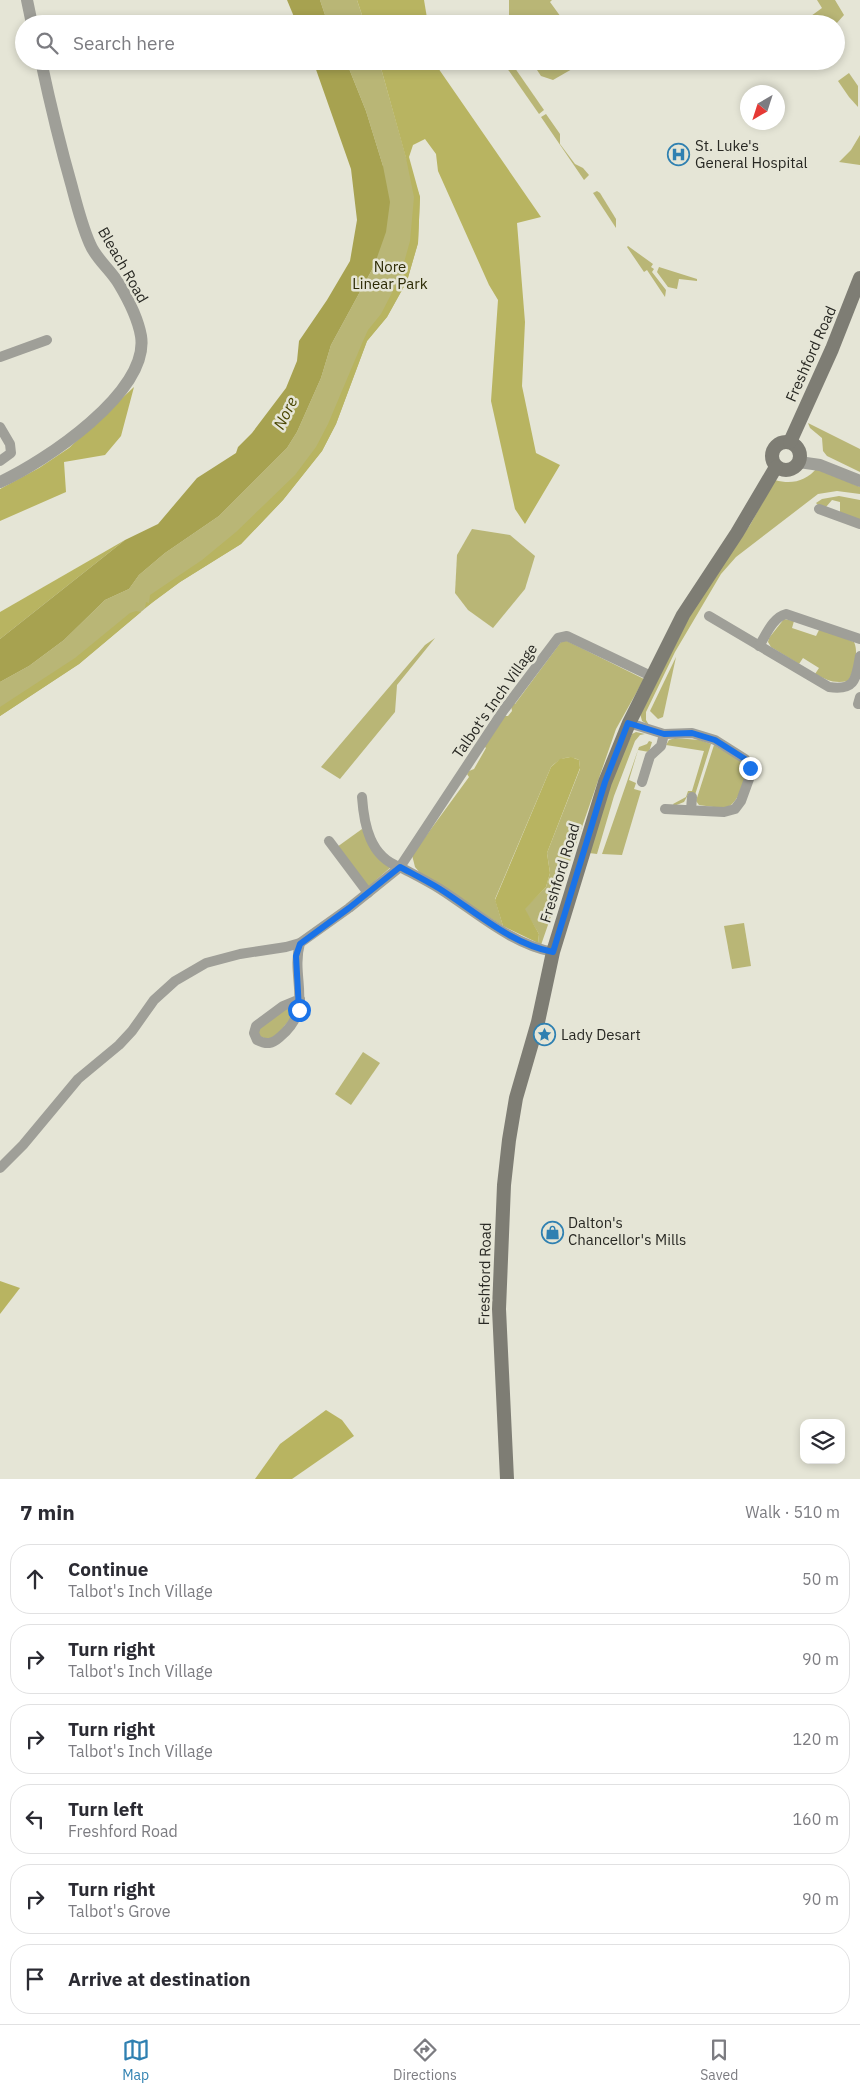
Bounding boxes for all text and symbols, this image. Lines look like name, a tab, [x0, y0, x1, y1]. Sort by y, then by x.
search box	[15, 15, 845, 70]
icon: search	[33, 29, 61, 57]
text: Search here	[73, 31, 175, 55]
north arrow	[740, 85, 785, 130]
place label: St. Luke's General Hospital	[695, 136, 808, 172]
hospital icon: St. Luke's General Hospital	[667, 143, 691, 167]
street label: Bleach Road	[94, 224, 153, 306]
park label: Nore Linear Park	[352, 257, 428, 293]
street label: Freshford Road	[781, 303, 840, 405]
water label: Nore	[269, 393, 301, 433]
street label: Talbot's Inch Village	[448, 640, 541, 762]
route end	[739, 757, 762, 780]
street label: Freshford Road	[535, 821, 584, 925]
route start	[288, 999, 311, 1022]
place icon: Lady Desart	[533, 1023, 557, 1047]
place label: Lady Desart	[561, 1025, 641, 1044]
place label: Dalton's Chancellor's Mills	[568, 1213, 686, 1249]
shop icon: Dalton's Chancellor's Mills	[540, 1220, 564, 1244]
street label: Freshford Road	[474, 1222, 495, 1326]
map controls	[800, 1419, 845, 1464]
button: layers	[800, 1419, 845, 1464]
text: 7 min	[20, 1498, 75, 1526]
text: Walk · 510 m	[745, 1502, 840, 1522]
text: Continue	[68, 1557, 148, 1581]
icon: ahead	[21, 1565, 49, 1593]
text: 50 m	[802, 1569, 839, 1589]
text: Talbot's Inch Village	[68, 1581, 213, 1601]
text: Turn right	[68, 1637, 155, 1661]
icon: right	[21, 1645, 49, 1673]
text: 90 m	[802, 1649, 839, 1669]
text: Talbot's Inch Village	[68, 1661, 213, 1681]
text: Turn right	[68, 1717, 155, 1741]
icon: right	[21, 1725, 49, 1753]
text: 120 m	[792, 1729, 839, 1749]
text: Talbot's Inch Village	[68, 1741, 213, 1761]
text: Turn left	[68, 1797, 144, 1821]
icon: left	[21, 1805, 49, 1833]
text: 160 m	[792, 1809, 839, 1829]
text: Freshford Road	[68, 1821, 178, 1841]
text: Turn right	[68, 1877, 155, 1901]
icon: right	[21, 1885, 49, 1913]
text: 90 m	[802, 1889, 839, 1909]
text: Talbot's Grove	[68, 1901, 171, 1921]
icon: arrive	[21, 1965, 49, 1993]
text: Arrive at destination	[68, 1967, 251, 1991]
tab: Map	[122, 2036, 150, 2084]
tab: Directions	[393, 2036, 457, 2084]
tab: Saved	[700, 2036, 738, 2084]

